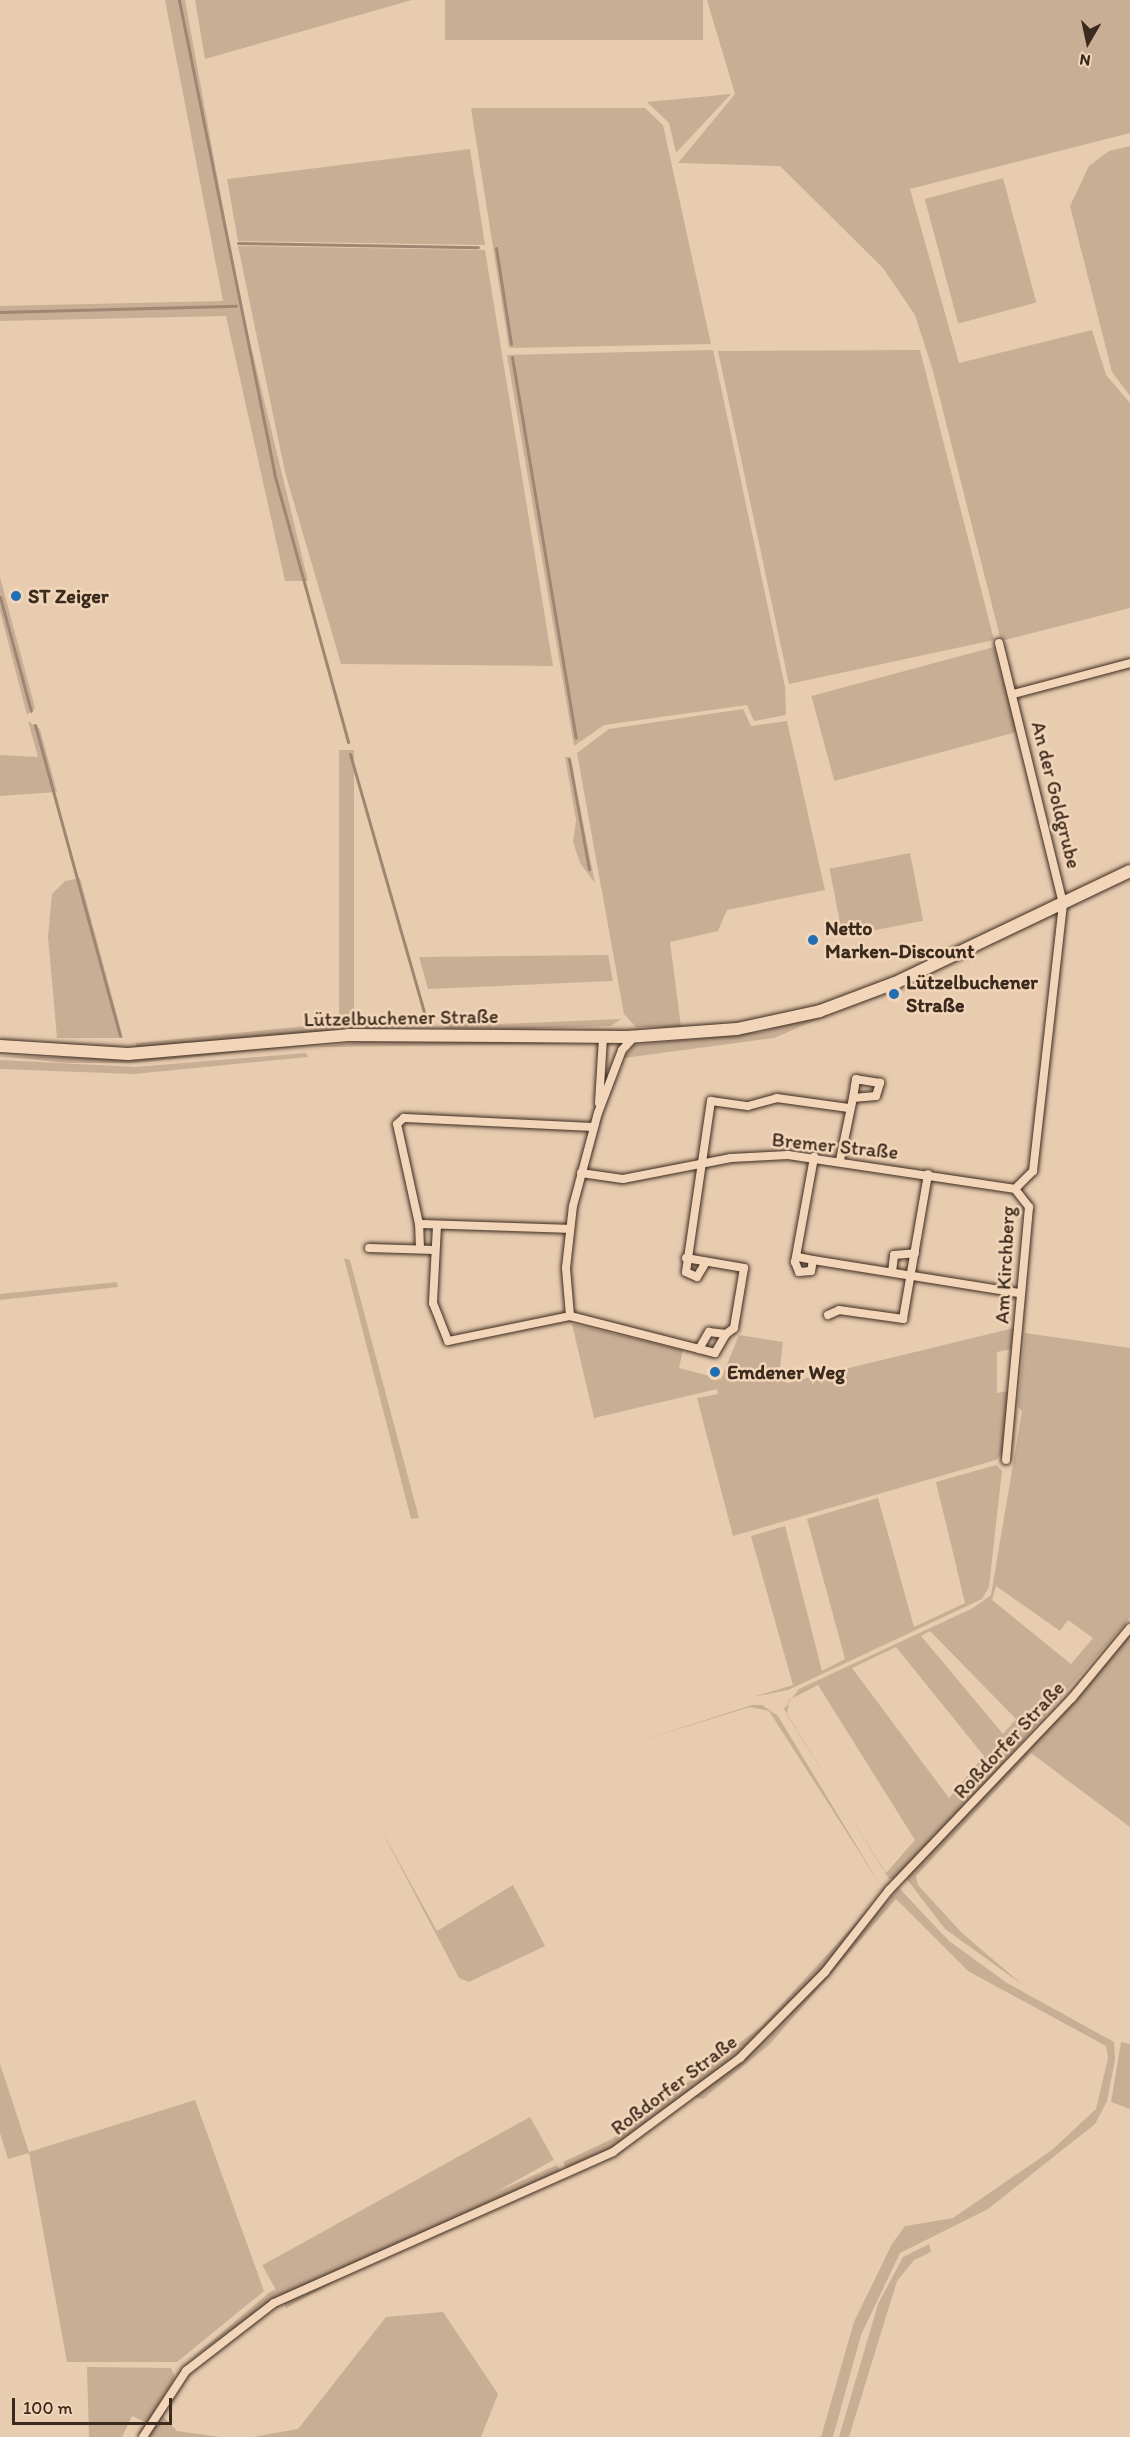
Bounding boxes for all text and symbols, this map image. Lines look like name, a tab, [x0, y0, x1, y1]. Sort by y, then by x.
north arrow	[1058, 12, 1118, 72]
text: N	[1078, 50, 1092, 71]
place label: ST Zeiger	[28, 584, 108, 608]
marker: ST Zeiger	[9, 589, 23, 603]
street label: An der Goldgrube	[1026, 719, 1086, 871]
place label: Netto Marken-Discount	[825, 916, 974, 963]
marker: Netto Marken-Discount	[806, 933, 820, 947]
place label: Lützelbuchener Straße	[906, 970, 1038, 1017]
marker: Lützelbuchener Straße	[887, 987, 901, 1001]
street label: Lützelbuchener Straße	[303, 1004, 499, 1032]
street label: Bremer Straße	[771, 1127, 899, 1165]
street label: Am Kirchberg	[990, 1206, 1020, 1324]
place label: Emdener Weg	[727, 1360, 845, 1384]
marker: Emdener Weg	[708, 1365, 722, 1379]
street label: Roßdorfer Straße	[949, 1676, 1069, 1804]
street label: Roßdorfer Straße	[606, 2030, 742, 2140]
scale bar	[15, 2386, 176, 2424]
text: 100 m	[23, 2397, 73, 2419]

